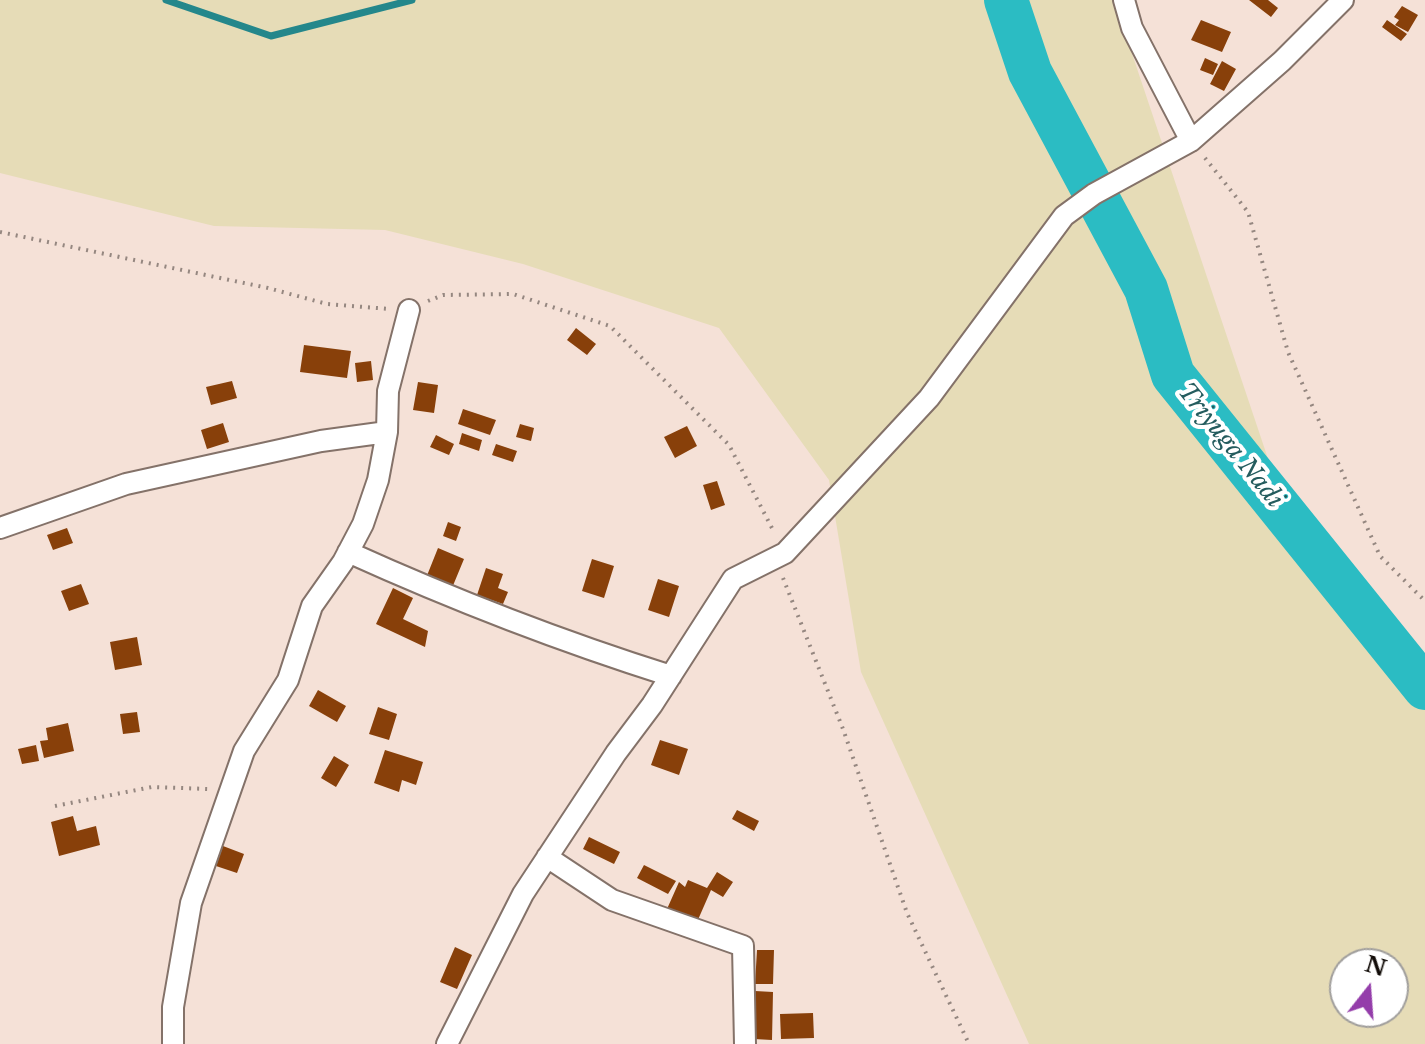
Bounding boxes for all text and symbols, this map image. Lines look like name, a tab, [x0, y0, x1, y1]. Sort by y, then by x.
water label: Triyuga Nadi	[1171, 378, 1289, 514]
north arrow	[1329, 948, 1409, 1028]
text: N	[1362, 951, 1389, 982]

